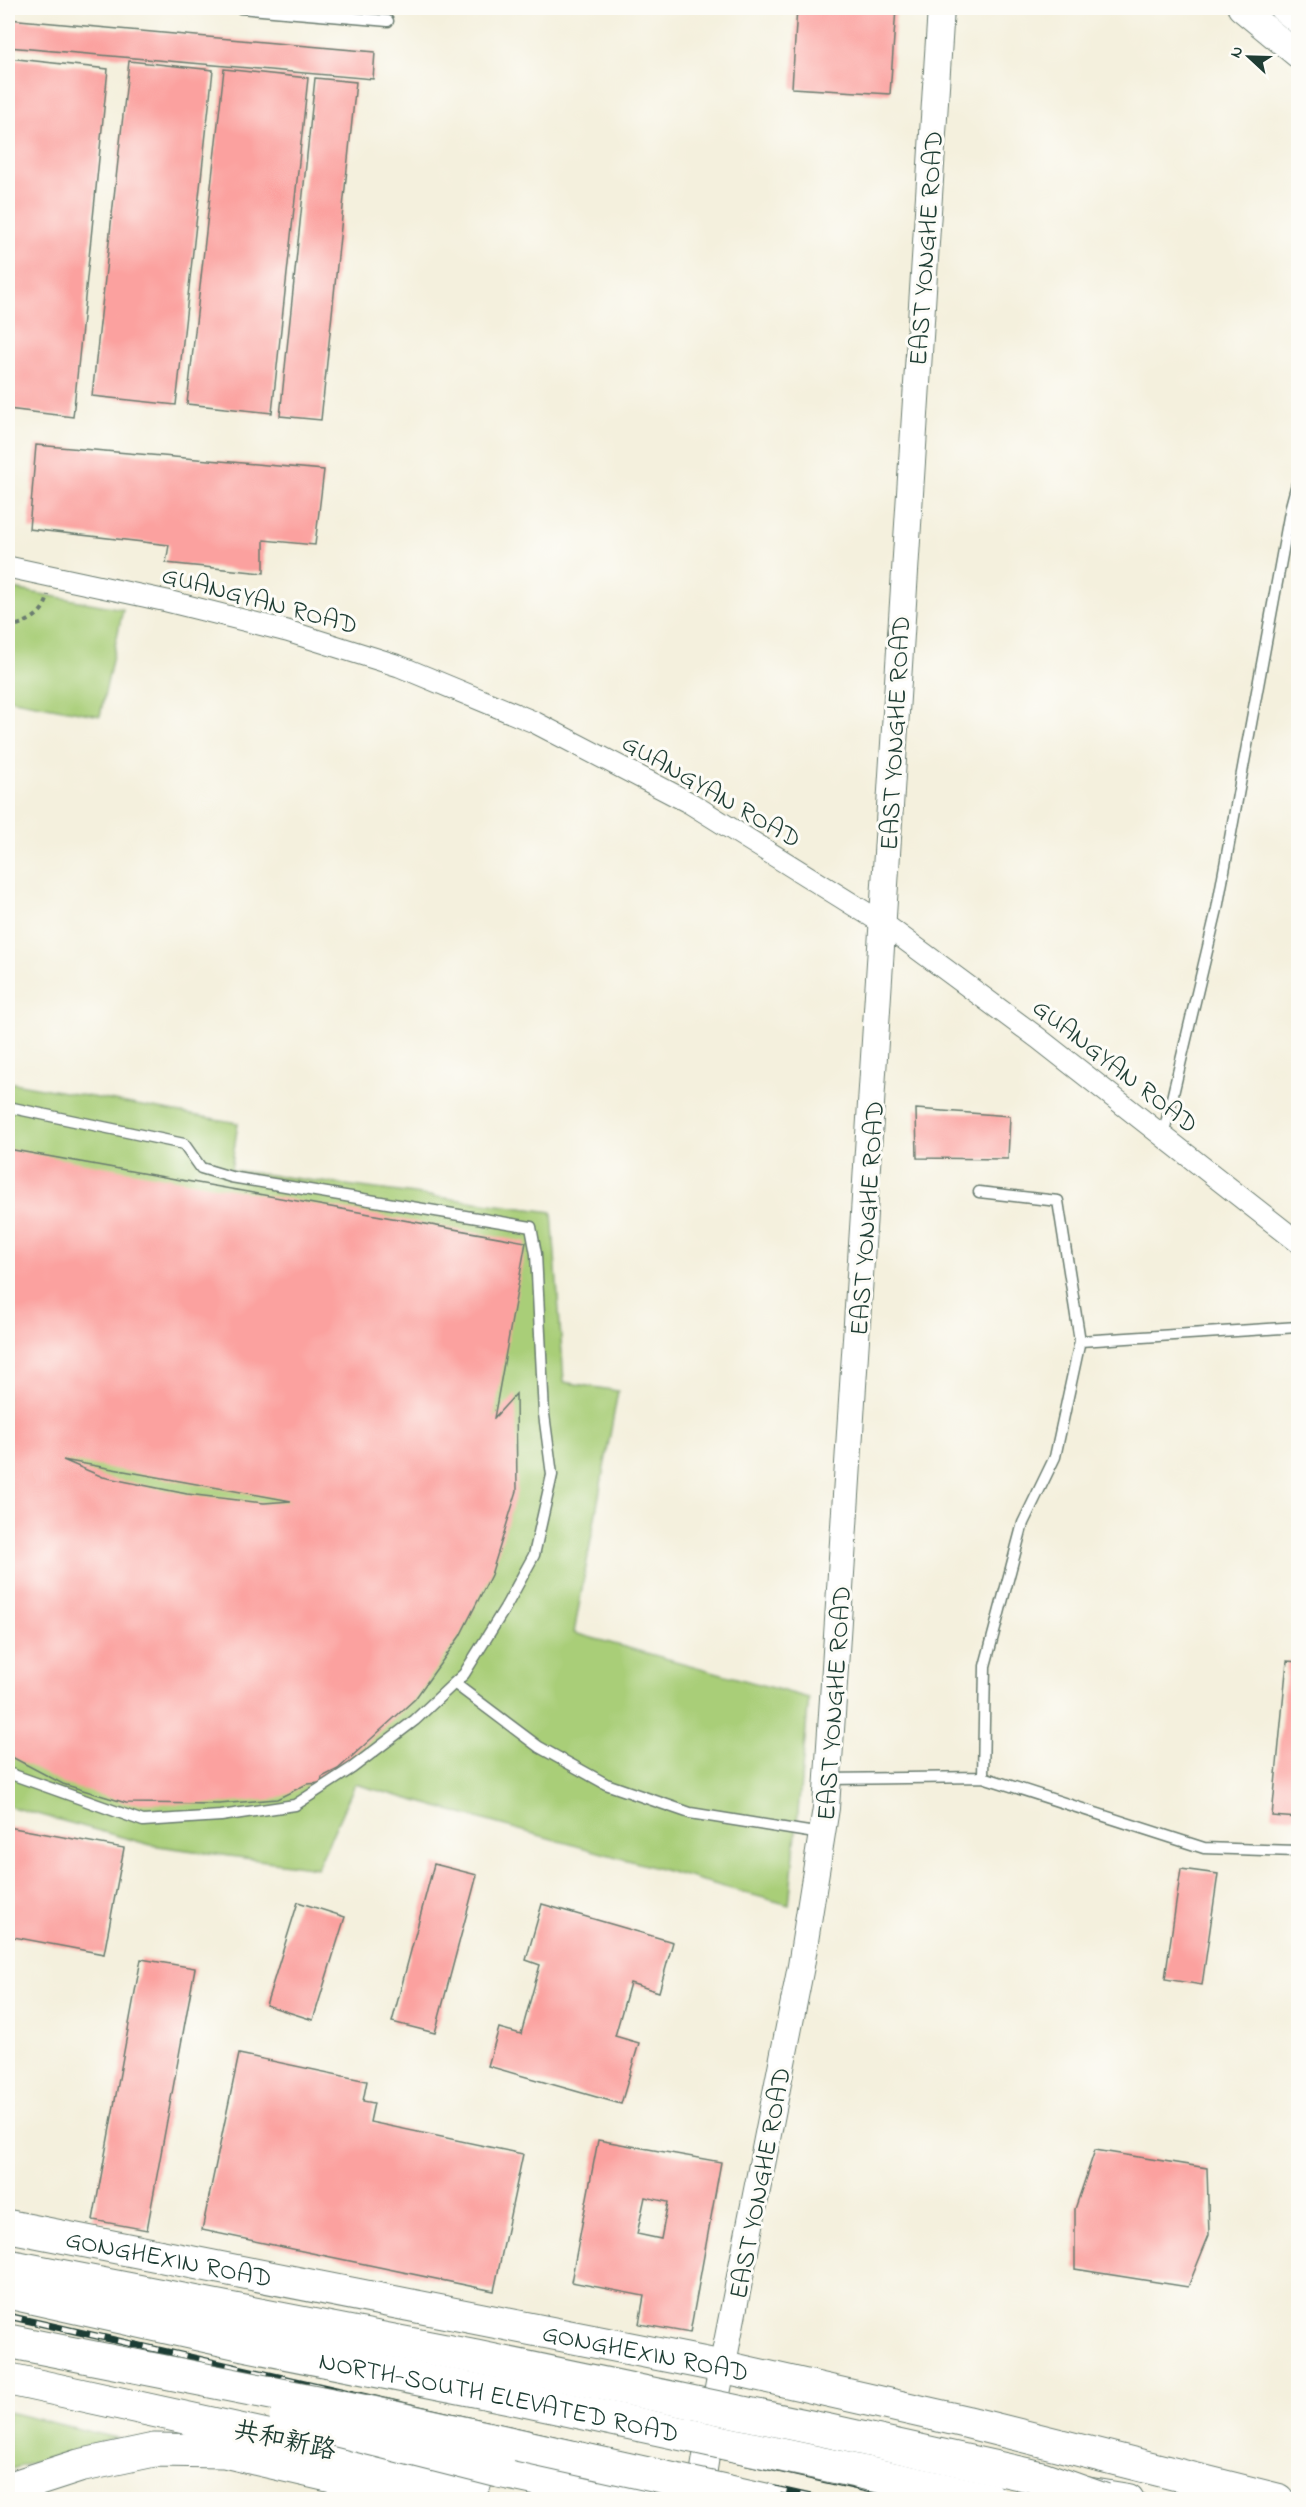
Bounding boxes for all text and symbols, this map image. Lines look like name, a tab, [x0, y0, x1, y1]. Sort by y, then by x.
north arrow	[1219, 27, 1279, 87]
text: N	[1224, 42, 1250, 62]
street label: EAST YONGHE ROAD	[901, 130, 955, 367]
street label: GUANGYAN ROAD	[157, 557, 361, 646]
street label: EAST YONGHE ROAD	[872, 615, 922, 852]
street label: GUANGYAN ROAD	[614, 726, 807, 859]
street label: GUANGYAN ROAD	[1023, 990, 1205, 1144]
street label: EAST YONGHE ROAD	[842, 1100, 896, 1337]
street label: EAST YONGHE ROAD	[809, 1585, 863, 1822]
street label: EAST YONGHE ROAD	[721, 2065, 803, 2303]
street label: GONGHEXIN ROAD	[62, 2222, 275, 2300]
street label: GONGHEXIN ROAD	[539, 2316, 752, 2394]
street label: NORTH-SOUTH ELEVATED ROAD	[315, 2343, 682, 2455]
street label: 共和新路	[230, 2413, 339, 2471]

